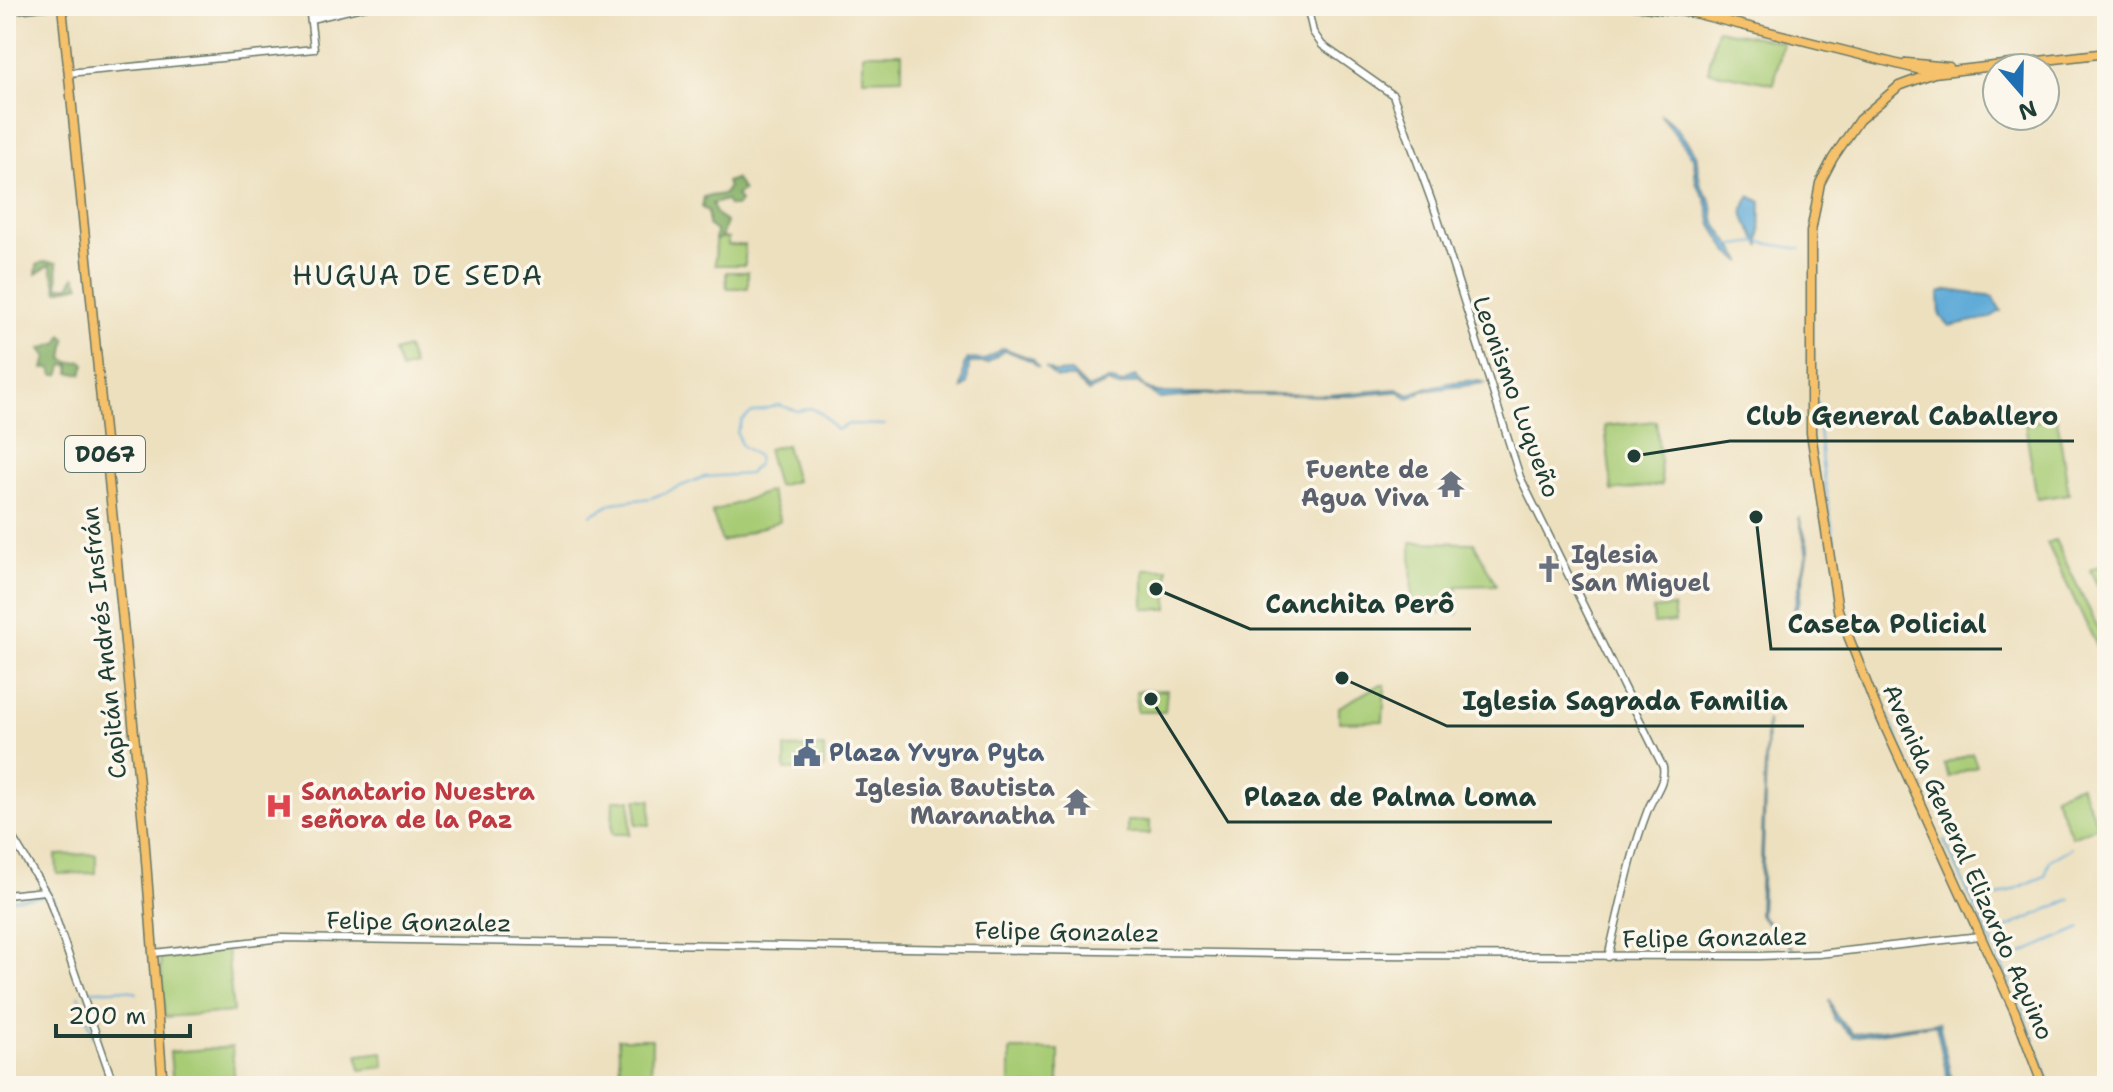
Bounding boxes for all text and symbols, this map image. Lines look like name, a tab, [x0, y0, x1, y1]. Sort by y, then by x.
north arrow	[1981, 52, 2061, 132]
text: N	[2015, 94, 2041, 127]
district label: HUGUA DE SEDA	[292, 256, 544, 294]
street label: Leonismo Luqueño	[1465, 292, 1567, 502]
callout: Club General Caballero	[1730, 391, 2074, 441]
text: Club General Caballero	[1746, 398, 2058, 433]
road number: D067	[65, 436, 145, 472]
place label: Fuente de Agua Viva	[1301, 454, 1430, 514]
temple icon: Fuente de Agua Viva	[1436, 469, 1466, 499]
street label: Capitán Andrés Insfrán	[74, 505, 134, 781]
place label: Iglesia San Miguel	[1571, 539, 1710, 599]
church icon: Iglesia San Miguel	[1534, 554, 1564, 584]
callout: Canchita Perô	[1250, 579, 1471, 629]
text: Canchita Perô	[1265, 586, 1455, 621]
callout: Caseta Policial	[1771, 599, 2002, 649]
text: Caseta Policial	[1787, 606, 1987, 641]
callout: Iglesia Sagrada Familia	[1447, 676, 1804, 726]
street label: Avenida General Elizardo Aquino	[1875, 679, 2061, 1045]
text: Iglesia Sagrada Familia	[1462, 683, 1788, 718]
place label: Plaza Yvyra Pyta	[829, 737, 1045, 769]
public building icon: Plaza Yvyra Pyta	[792, 738, 822, 768]
place label: Iglesia Bautista Maranatha	[855, 772, 1056, 832]
callout: Plaza de Palma Loma	[1228, 772, 1552, 822]
place label: Sanatario Nuestra señora de la Paz	[301, 776, 536, 836]
text: Plaza de Palma Loma	[1244, 779, 1536, 814]
temple icon: Iglesia Bautista Maranatha	[1062, 787, 1092, 817]
hospital icon: Sanatario Nuestra señora de la Paz	[264, 791, 294, 821]
street label: Felipe Gonzalez	[326, 904, 512, 940]
street label: Felipe Gonzalez	[974, 914, 1160, 950]
street label: Felipe Gonzalez	[1622, 920, 1808, 956]
scale bar	[56, 988, 190, 1038]
text: 200 m	[68, 1000, 146, 1032]

